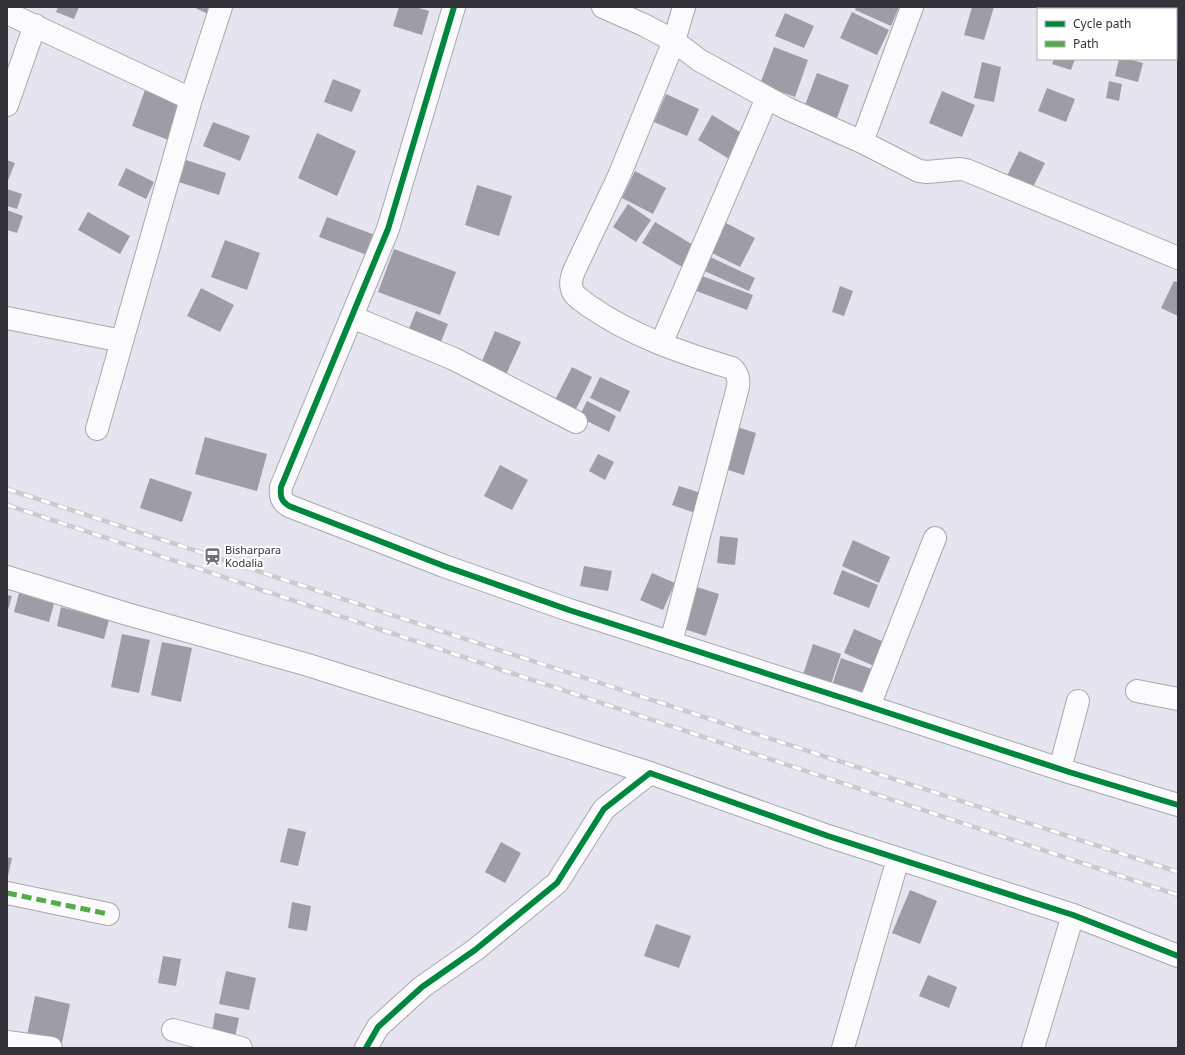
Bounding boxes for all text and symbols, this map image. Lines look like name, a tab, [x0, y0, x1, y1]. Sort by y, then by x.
legend	[1037, 8, 1177, 60]
text: Cycle path	[1073, 15, 1131, 32]
text: Path	[1073, 35, 1099, 52]
place label: Bisharpara Kodalia	[225, 542, 281, 570]
station icon: Bisharpara Kodalia	[202, 546, 222, 566]

